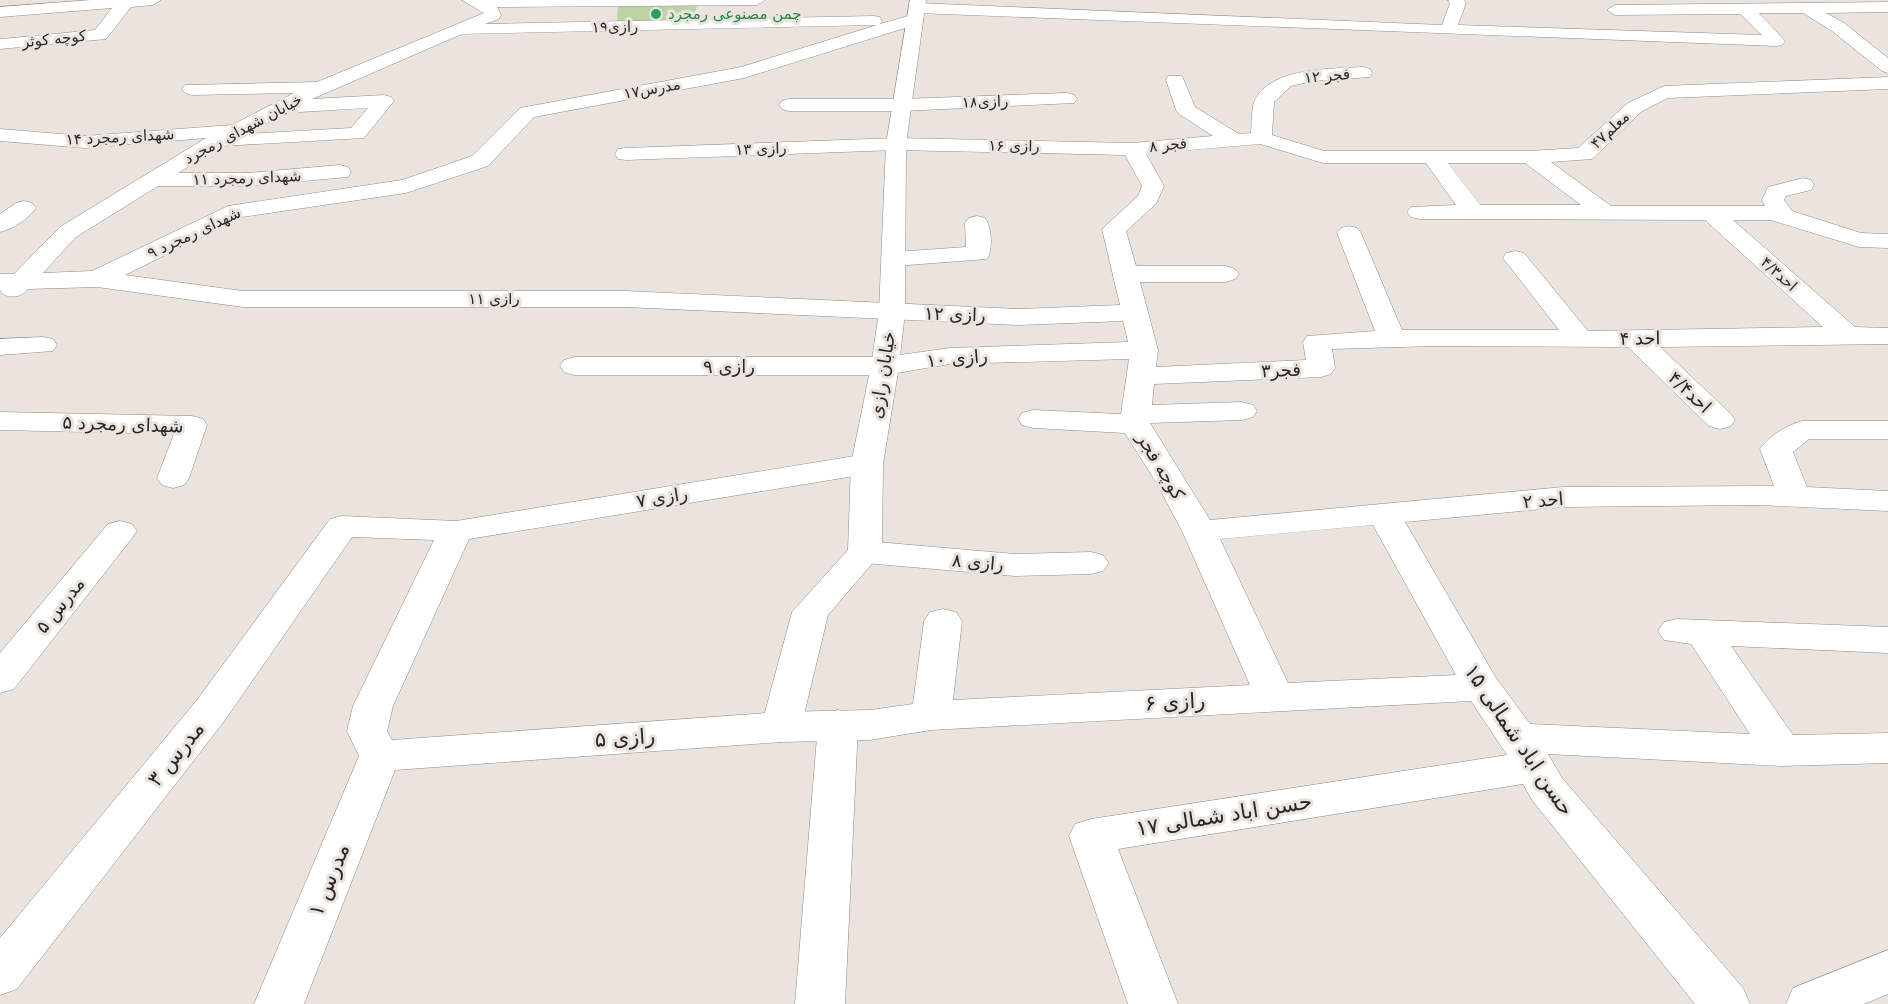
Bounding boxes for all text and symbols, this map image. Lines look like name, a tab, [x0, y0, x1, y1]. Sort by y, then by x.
place label: چمن مصنوعی رمجرد	[668, 5, 802, 23]
marker: چمن مصنوعی رمجرد	[649, 7, 663, 21]
street label: رازی۱۹	[592, 18, 638, 36]
street label: کوچه کوثر	[20, 27, 88, 51]
street label: فجر ۱۲	[1303, 65, 1351, 87]
street label: مدرس۱۷	[622, 75, 682, 103]
street label: خیابان شهدای رمجرد	[181, 90, 305, 168]
street label: رازی۱۸	[961, 92, 1009, 112]
street label: معلم۴۷	[1587, 108, 1633, 152]
street label: شهدای رمجرد ۱۴	[65, 125, 175, 149]
street label: فجر ۸	[1148, 134, 1188, 156]
street label: رازی ۱۶	[988, 137, 1040, 155]
street label: رازی ۱۳	[735, 139, 787, 159]
street label: شهدای رمجرد ۱۱	[192, 167, 302, 189]
street label: شهدای رمجرد ۹	[145, 204, 243, 262]
street label: احد۴/۳	[1757, 253, 1801, 295]
street label: رازی ۱۱	[468, 290, 520, 308]
street label: رازی ۱۲	[924, 302, 986, 326]
street label: احد ۴	[1619, 327, 1661, 349]
street label: خیابان رازی	[865, 330, 899, 420]
street label: رازی ۱۰	[925, 345, 989, 371]
street label: رازی ۹	[703, 356, 755, 377]
street label: فجر۳	[1261, 359, 1301, 382]
street label: احد۴/۴	[1664, 367, 1716, 417]
street label: شهدای رمجرد ۵	[62, 411, 184, 438]
street label: کوچه فجر	[1131, 428, 1189, 504]
street label: رازی ۷	[635, 483, 689, 511]
street label: احد ۲	[1522, 488, 1564, 512]
street label: رازی ۸	[951, 549, 1005, 575]
street label: مدرس ۵	[31, 573, 89, 637]
street label: حسن اباد شمالی ۱۵	[1459, 660, 1579, 820]
street label: رازی ۶	[1144, 688, 1206, 716]
street label: مدرس ۳	[143, 717, 209, 791]
street label: رازی ۵	[594, 724, 656, 752]
street label: حسن اباد شمالی ۱۷	[1134, 789, 1314, 841]
street label: مدرس ۱	[304, 840, 354, 920]

